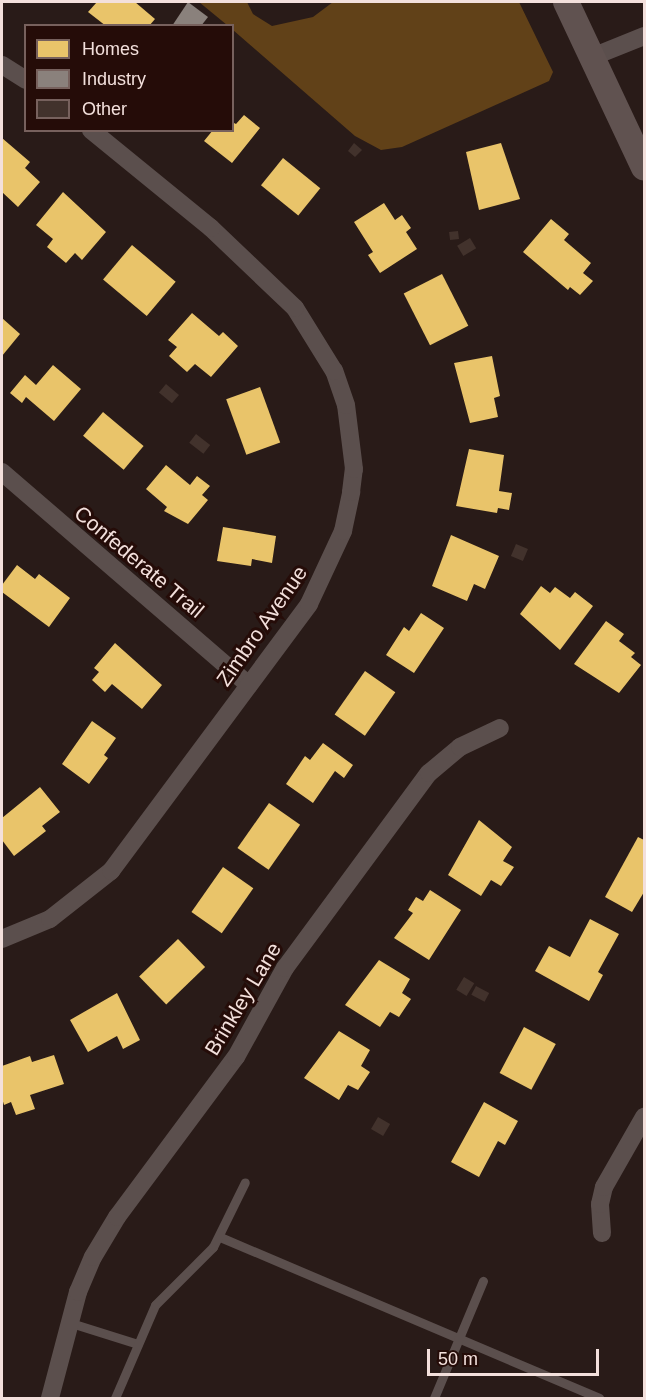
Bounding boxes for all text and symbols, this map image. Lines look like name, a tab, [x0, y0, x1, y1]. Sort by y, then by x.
legend	[24, 24, 234, 132]
text: Homes	[82, 39, 139, 59]
text: Industry	[82, 69, 146, 89]
text: Other	[82, 99, 127, 119]
street label: Confederate Trail	[69, 500, 209, 624]
street label: Zimbro Avenue	[211, 561, 313, 691]
street label: Brinkley Lane	[199, 938, 287, 1060]
scale bar	[430, 1337, 602, 1375]
text: 50 m	[438, 1349, 478, 1369]

